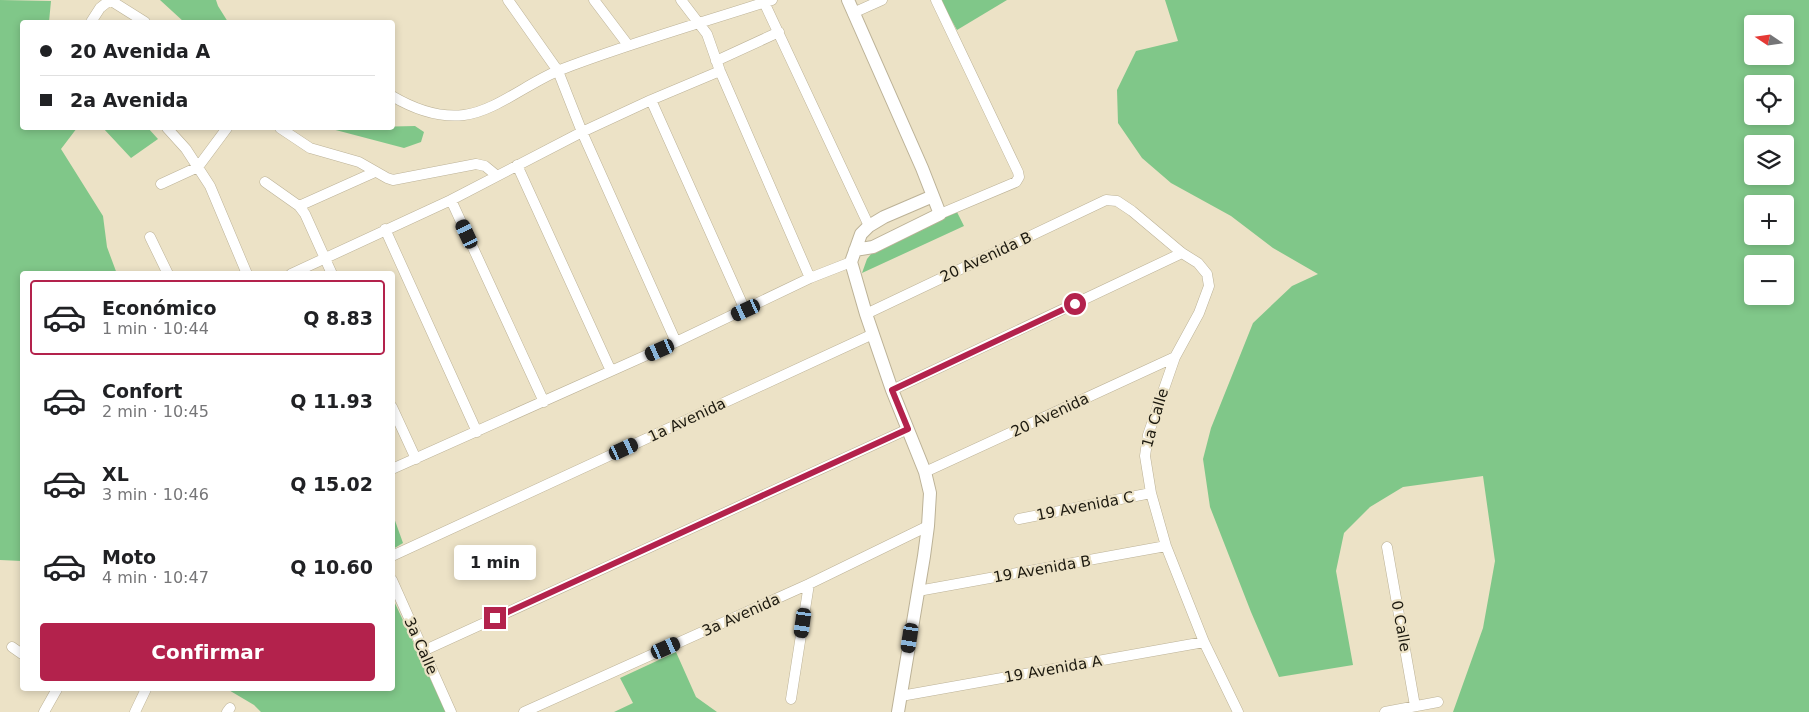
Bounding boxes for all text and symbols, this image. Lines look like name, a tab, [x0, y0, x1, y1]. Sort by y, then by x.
north arrow	[1744, 15, 1794, 65]
map controls	[1744, 15, 1794, 305]
text: 20 Avenida A	[70, 40, 210, 62]
button: locate	[1744, 75, 1794, 125]
text: 2a Avenida	[70, 89, 188, 111]
button: layers	[1744, 135, 1794, 185]
button: +	[1744, 195, 1794, 245]
car	[453, 217, 480, 251]
street label: 20 Avenida B	[937, 228, 1035, 286]
button: −	[1744, 255, 1794, 305]
route start	[1064, 293, 1086, 315]
icon: car	[42, 295, 87, 340]
text: Económico	[102, 297, 217, 319]
car	[729, 297, 762, 323]
text: Q 8.83	[303, 307, 373, 329]
text: 1 min · 10:44	[102, 319, 209, 338]
car	[643, 337, 676, 363]
icon: car	[42, 378, 87, 423]
text: Confort	[102, 380, 182, 402]
street label: 1a Calle	[1138, 386, 1172, 450]
street label: 20 Avenida	[1008, 389, 1092, 441]
text: Q 11.93	[290, 390, 373, 412]
street label: 1a Avenida	[645, 394, 729, 446]
text: 2 min · 10:45	[102, 402, 209, 421]
car	[607, 436, 640, 462]
icon: car	[42, 461, 87, 506]
text: XL	[102, 463, 129, 485]
text: Q 15.02	[290, 473, 373, 495]
text: 3 min · 10:46	[102, 485, 209, 504]
street label: 19 Avenida C	[1035, 488, 1135, 524]
icon: car	[42, 544, 87, 589]
text: Moto	[102, 546, 156, 568]
callout: 1 min	[454, 546, 536, 580]
street label: 19 Avenida B	[992, 552, 1092, 586]
text: 1 min	[470, 553, 520, 572]
text: Q 10.60	[290, 556, 373, 578]
text: 4 min · 10:47	[102, 568, 209, 587]
street label: 3a Avenida	[699, 590, 783, 640]
street label: 0 Calle	[1388, 599, 1414, 653]
route end	[484, 607, 506, 629]
car	[793, 607, 812, 639]
street label: 3a Calle	[400, 615, 442, 677]
car	[900, 622, 919, 654]
button: Confirmar	[40, 623, 375, 681]
car	[649, 635, 682, 661]
street label: 19 Avenida A	[1003, 651, 1104, 686]

